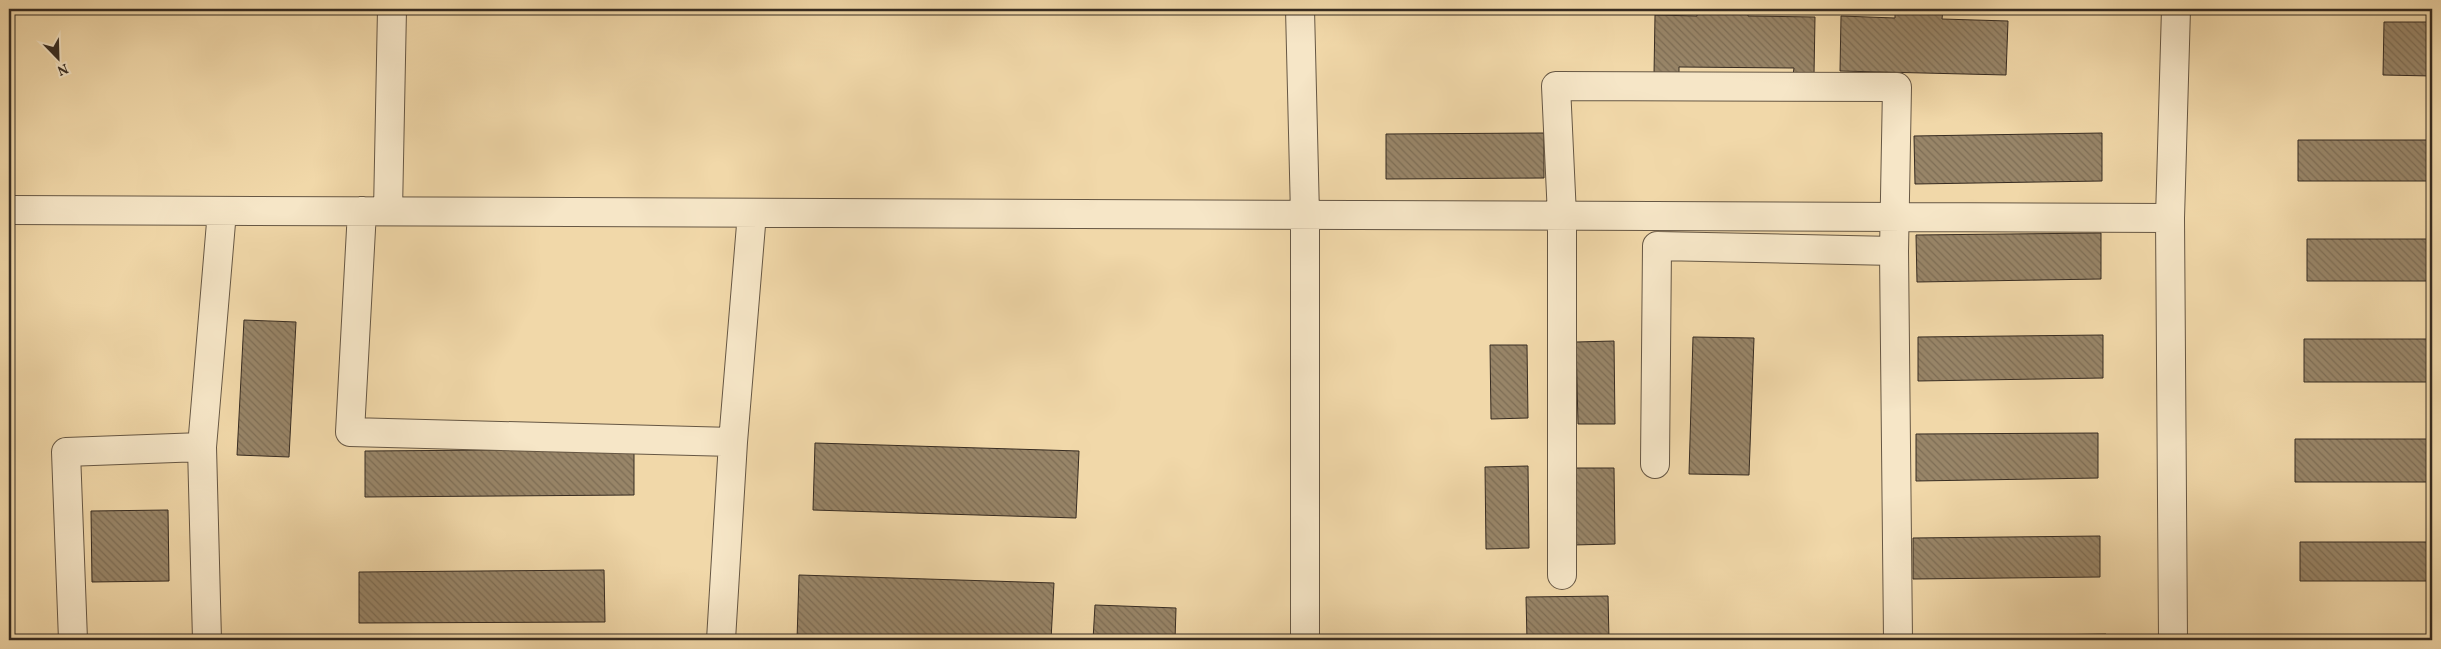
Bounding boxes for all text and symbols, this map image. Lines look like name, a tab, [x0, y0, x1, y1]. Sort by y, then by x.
north arrow	[32, 32, 82, 82]
text: N	[54, 58, 71, 79]

